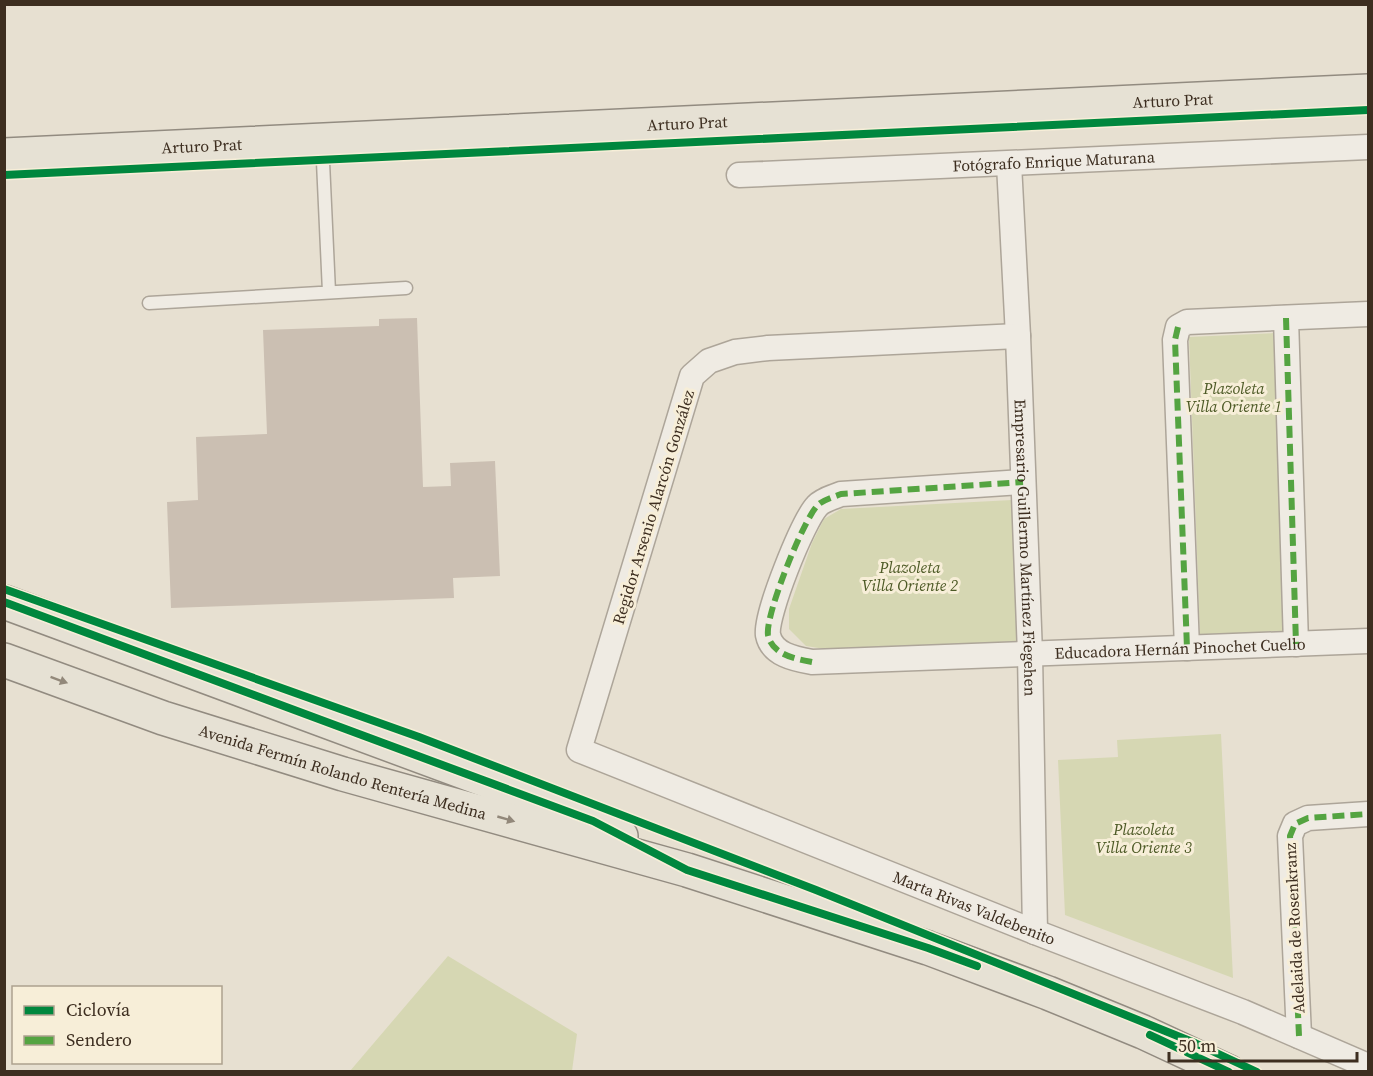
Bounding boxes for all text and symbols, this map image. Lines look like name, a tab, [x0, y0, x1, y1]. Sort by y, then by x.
street label: Arturo Prat	[1132, 87, 1214, 113]
street label: Arturo Prat	[646, 110, 729, 136]
street label: Arturo Prat	[161, 133, 243, 159]
street label: Fotógrafo Enrique Maturana	[952, 145, 1156, 176]
park label: Plazoleta Villa Oriente 1	[1186, 377, 1282, 417]
street label: Regidor Arsenio Alarcón González	[607, 387, 699, 627]
street label: Empresario Guillermo Martínez Fiegehen	[1009, 399, 1042, 697]
park label: Plazoleta Villa Oriente 2	[862, 556, 958, 596]
street label: Educadora Hernán Pinochet Cuello	[1054, 632, 1306, 664]
one-way arrow	[51, 675, 69, 685]
street label: Avenida Fermín Rolando Rentería Medina	[196, 719, 490, 825]
one-way arrow	[497, 815, 515, 824]
park label: Plazoleta Villa Oriente 3	[1096, 818, 1192, 858]
street label: Adelaida de Rosenkranz	[1279, 842, 1309, 1014]
street label: Marta Rivas Valdebenito	[890, 865, 1059, 950]
legend	[12, 986, 222, 1064]
text: Ciclovía	[66, 997, 131, 1022]
scale bar	[1169, 1025, 1356, 1063]
text: Sendero	[66, 1027, 132, 1052]
text: 50 m	[1178, 1033, 1216, 1058]

